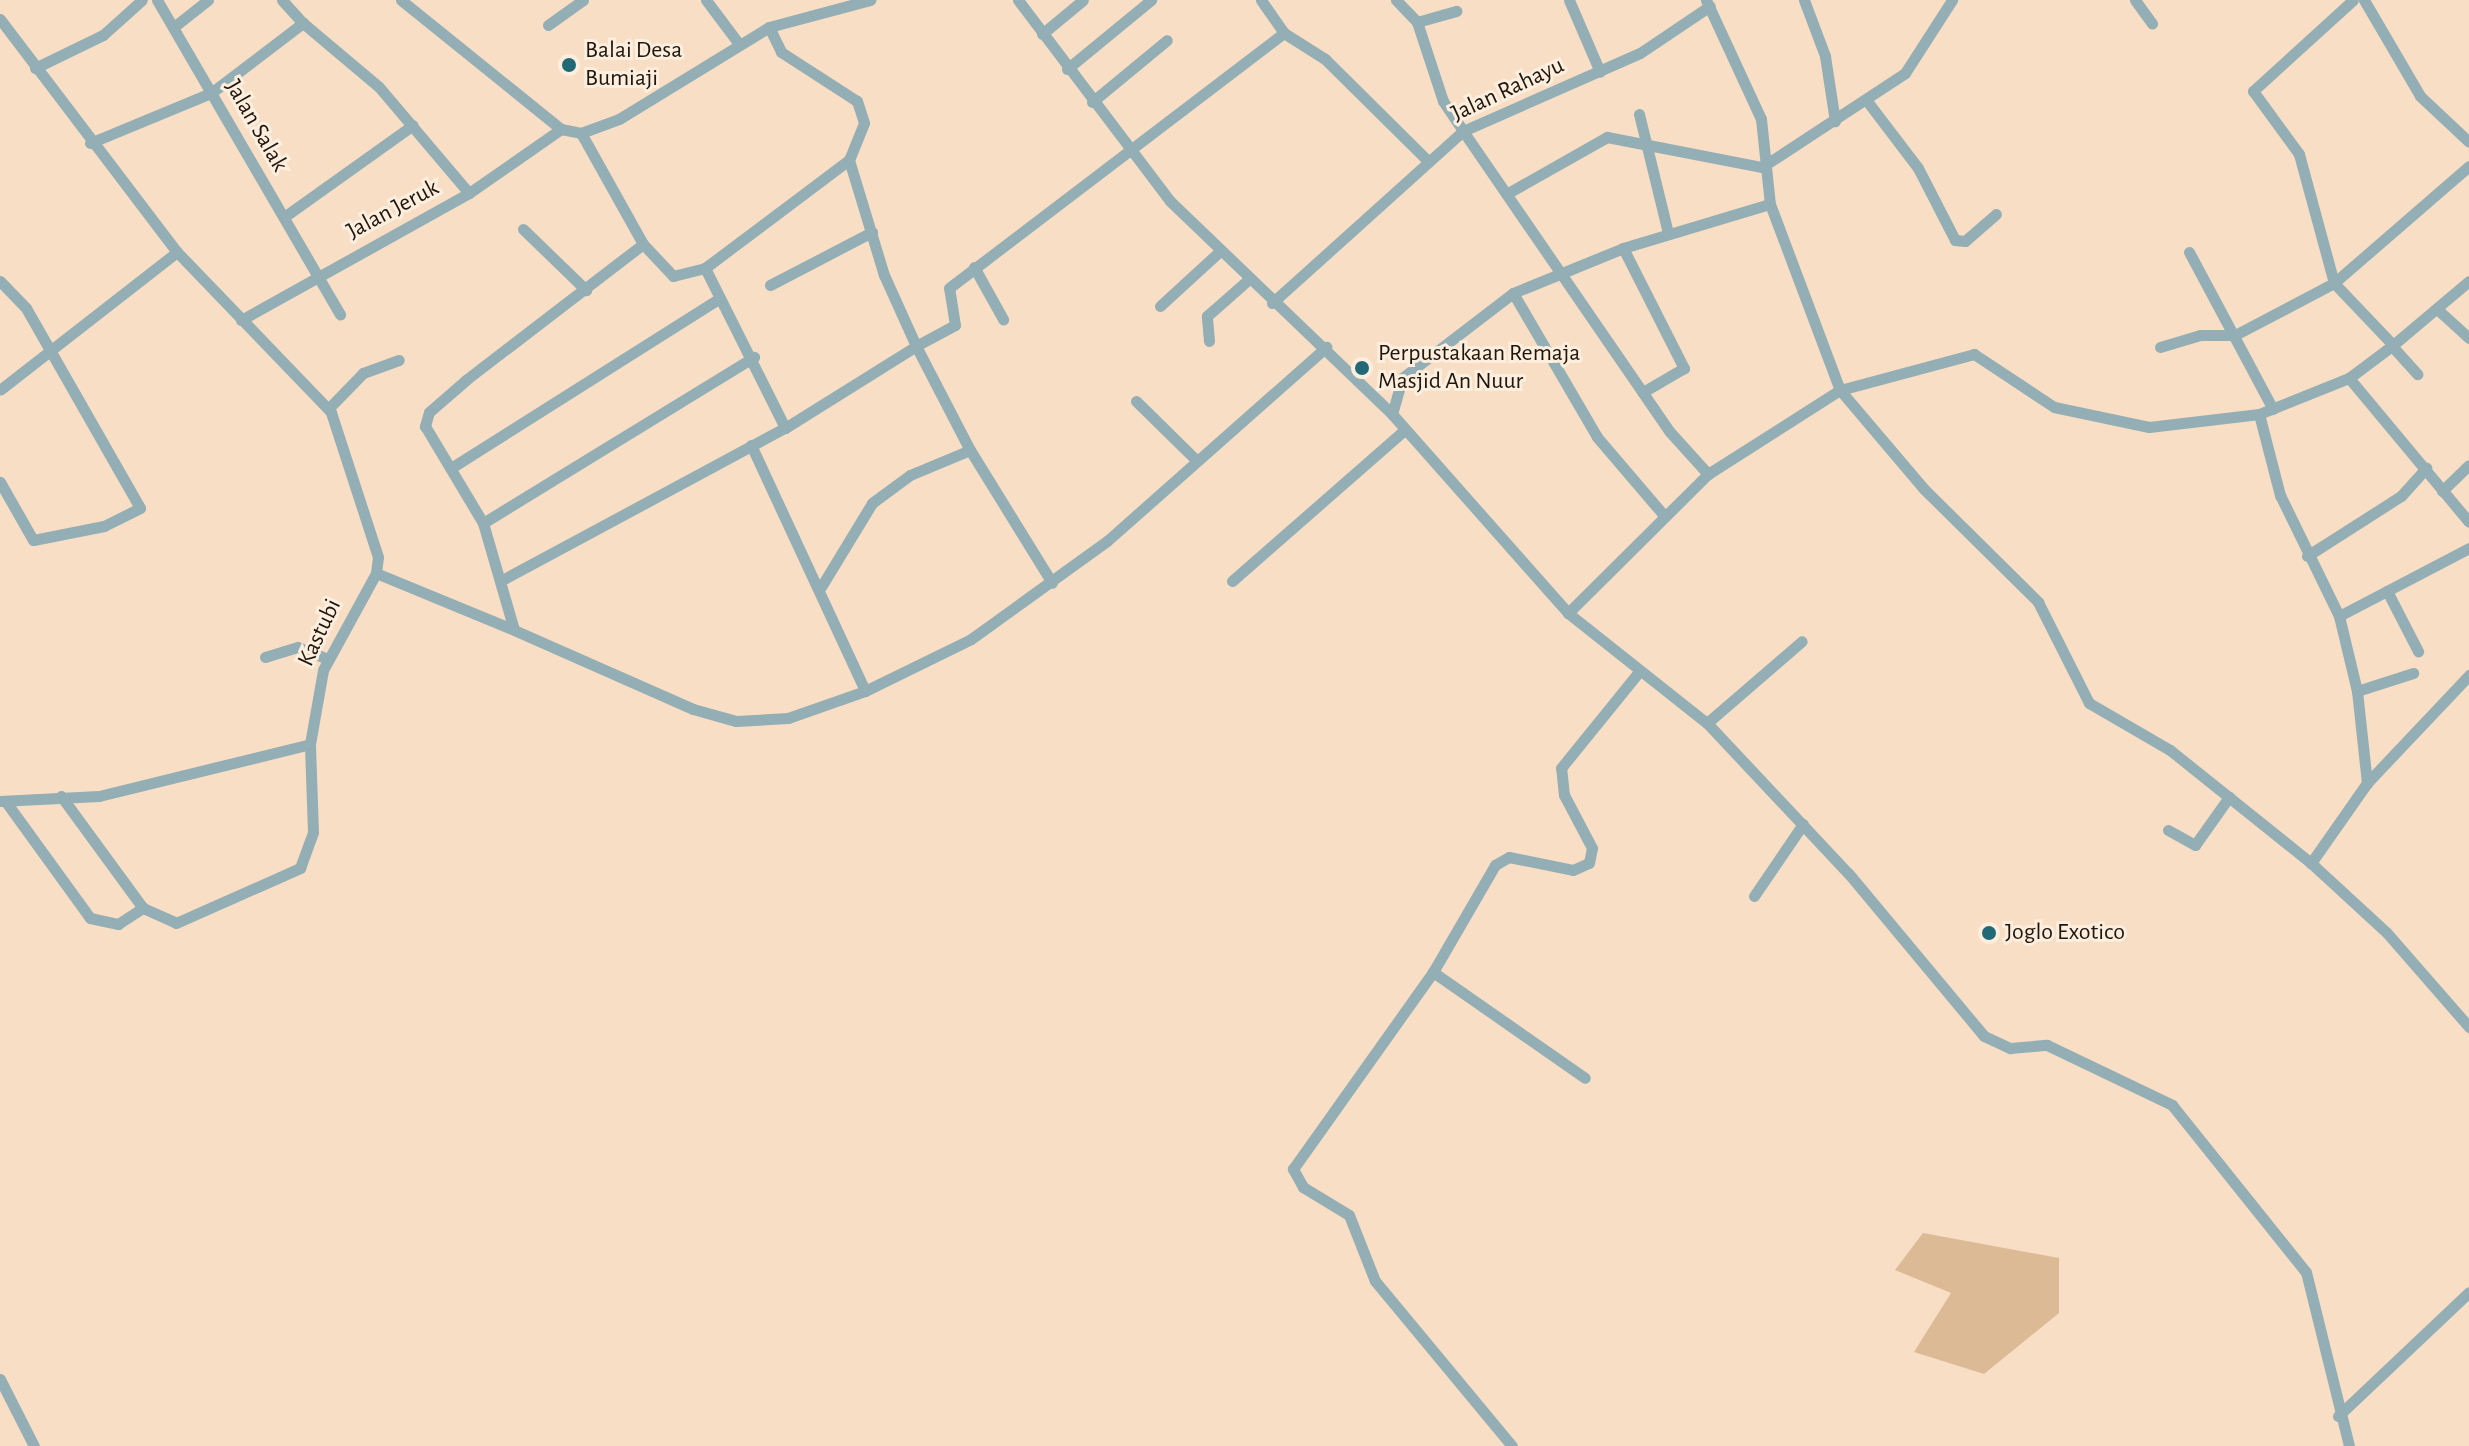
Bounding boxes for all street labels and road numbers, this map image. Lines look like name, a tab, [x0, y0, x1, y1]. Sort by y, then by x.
street label: Jalan Rahayu	[1447, 51, 1569, 129]
street label: Jalan Salak	[218, 75, 294, 177]
street label: Jalan Jeruk	[342, 174, 444, 246]
street label: Kastubi	[292, 595, 348, 671]

